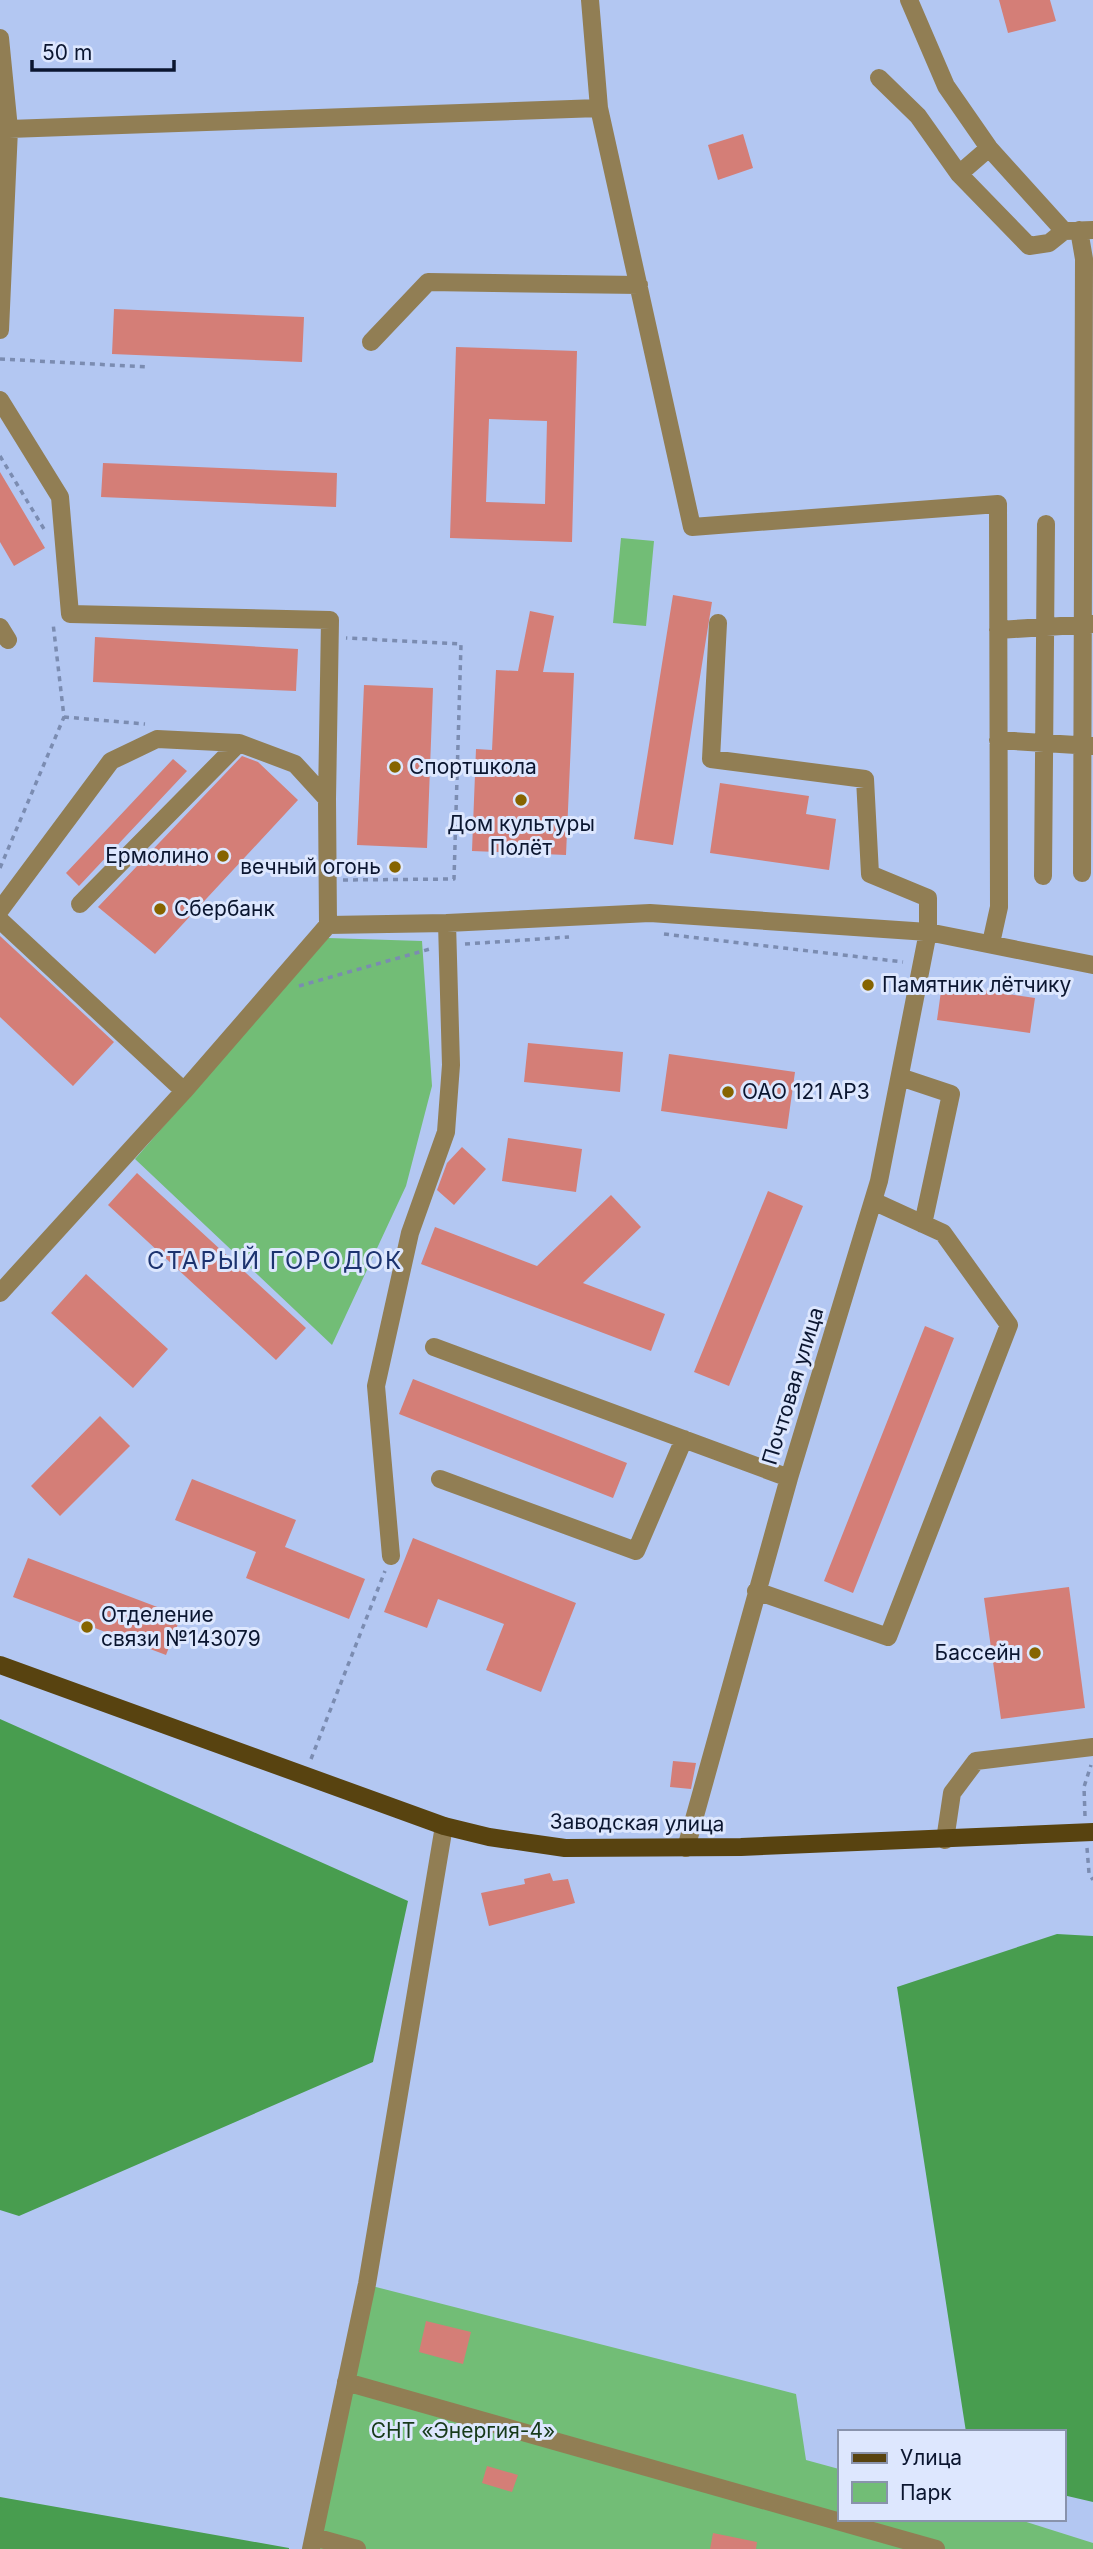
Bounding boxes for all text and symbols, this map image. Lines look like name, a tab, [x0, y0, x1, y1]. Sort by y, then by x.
scale bar	[32, 28, 173, 72]
text: 50 m	[42, 40, 92, 65]
place label: Спортшкола	[409, 754, 537, 779]
marker: Спортшкола	[387, 759, 403, 775]
marker: Дом культуры Полёт	[513, 792, 529, 808]
place label: Дом культуры Полёт	[447, 811, 595, 860]
place label: Ермолино	[105, 843, 209, 868]
marker: Ермолино	[215, 848, 231, 864]
place label: вечный огонь	[240, 854, 381, 879]
marker: вечный огонь	[387, 859, 403, 875]
place label: Сбербанк	[174, 896, 276, 921]
marker: Сбербанк	[152, 901, 168, 917]
place label: Памятник лётчику	[882, 972, 1071, 997]
marker: Памятник лётчику	[860, 977, 876, 993]
place label: OAO 121 АРЗ	[742, 1079, 870, 1104]
marker: OAO 121 АРЗ	[720, 1084, 736, 1100]
district label: СТАРЫЙ ГОРОДОК	[147, 1245, 403, 1275]
street label: Почтовая улица	[757, 1304, 828, 1468]
place label: Отделение связи №143079	[101, 1602, 261, 1651]
marker: Отделение связи №143079	[79, 1619, 95, 1635]
place label: Бассейн	[935, 1640, 1021, 1665]
marker: Бассейн	[1027, 1645, 1043, 1661]
street label: Заводская улица	[549, 1808, 725, 1837]
park label: СНТ «Энергия-4»	[371, 2418, 555, 2443]
legend	[838, 2430, 1065, 2521]
text: Улица	[900, 2445, 962, 2470]
text: Парк	[900, 2480, 952, 2505]

